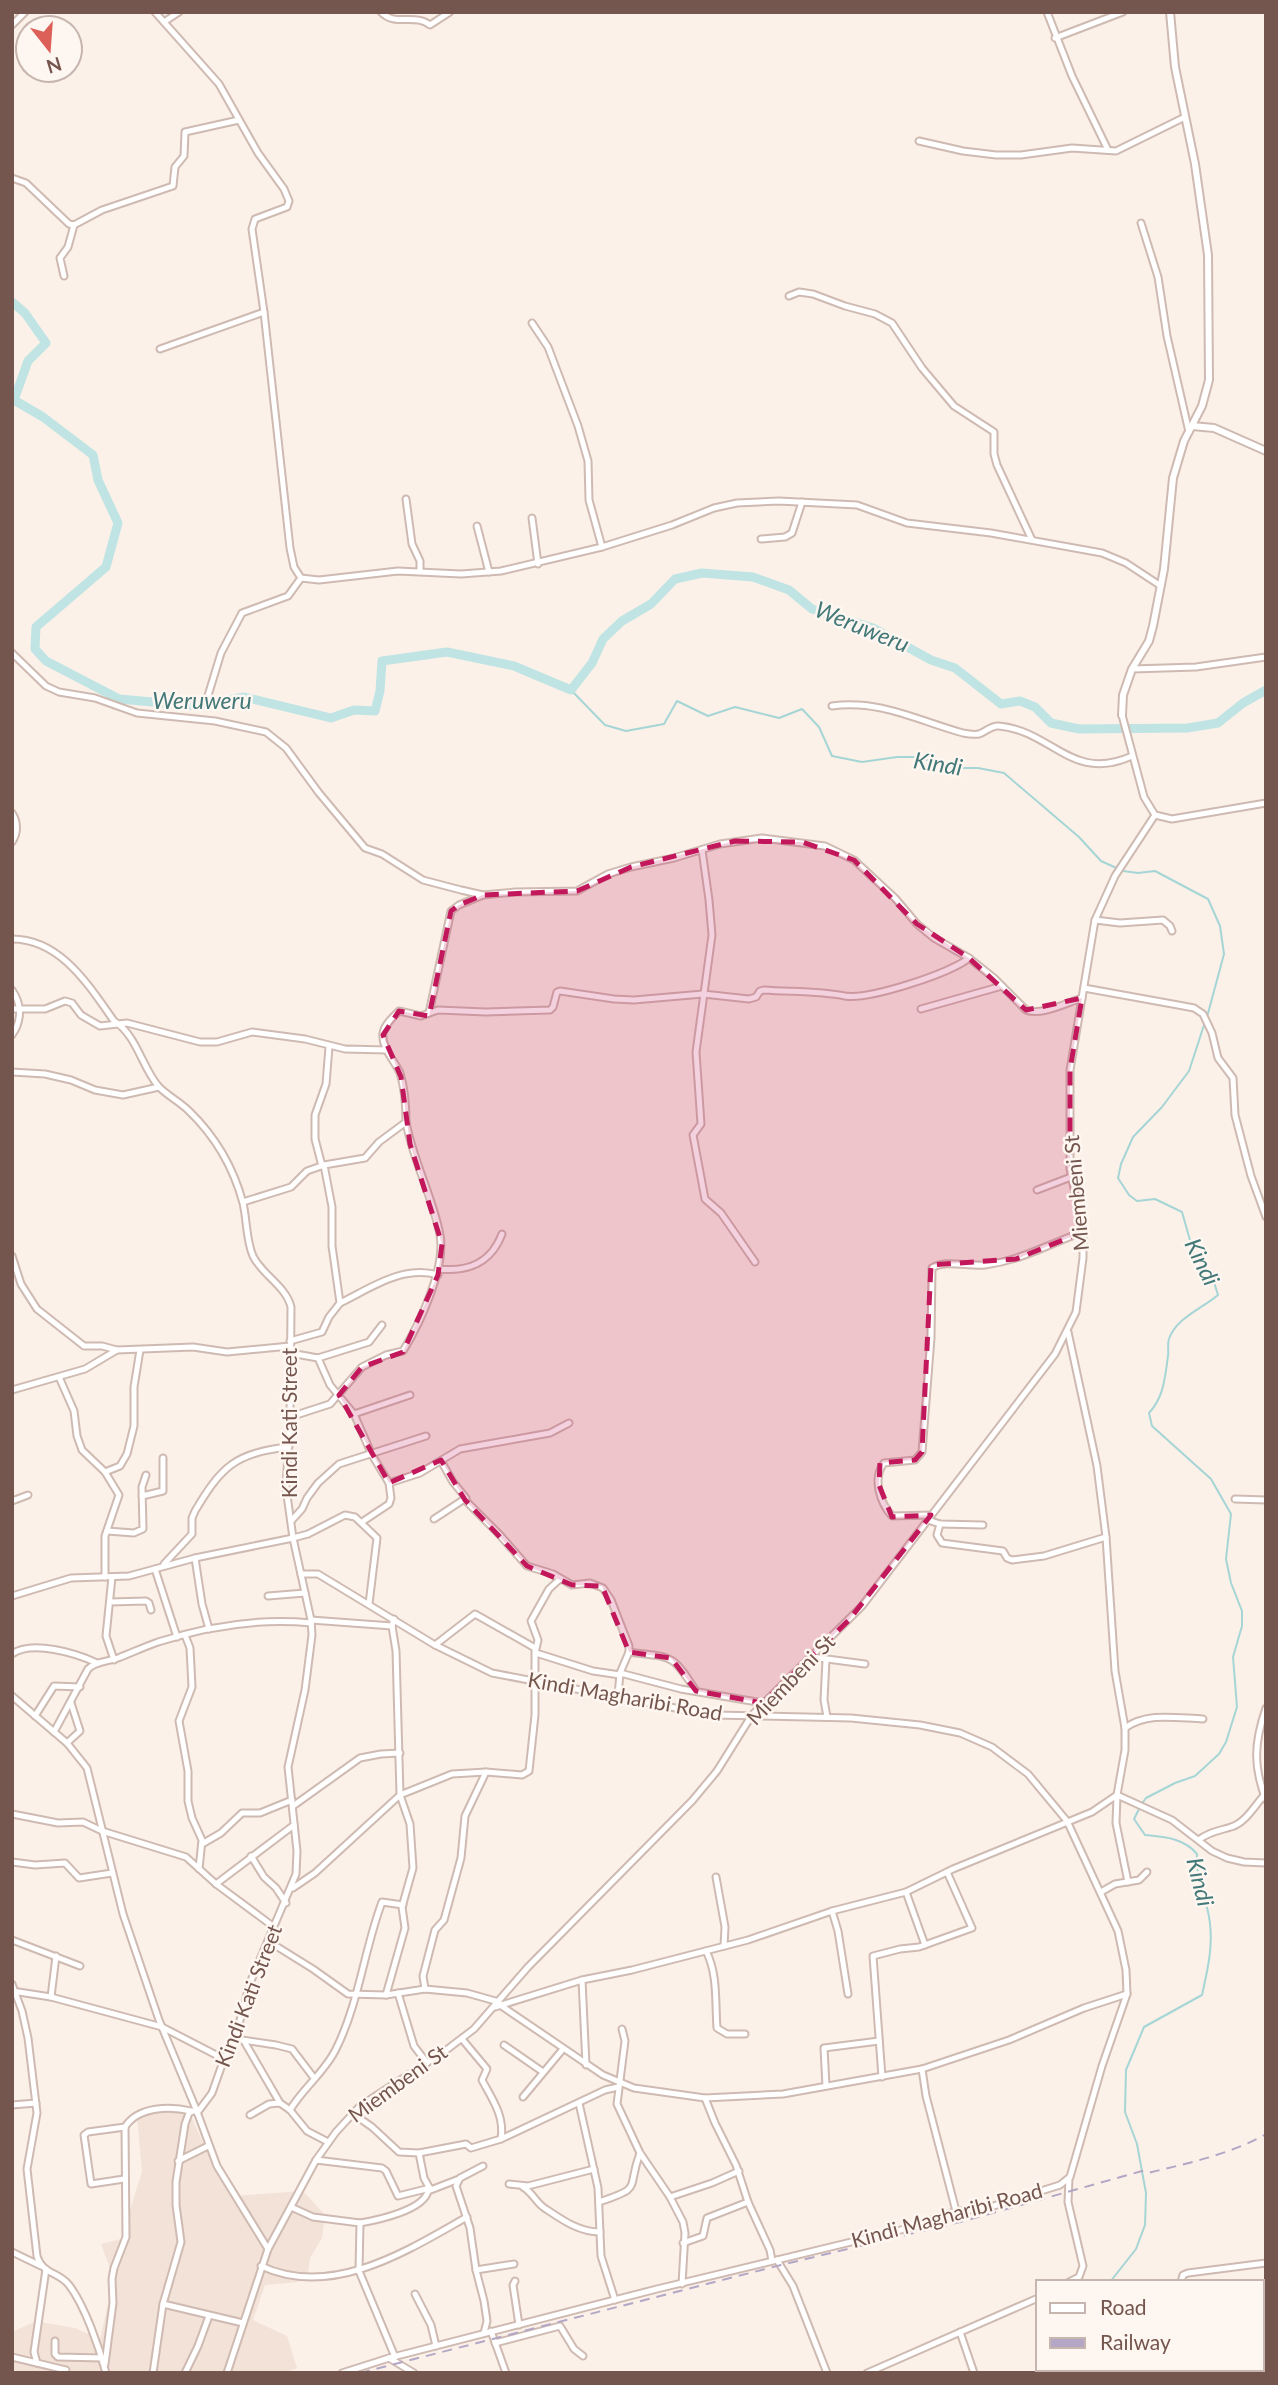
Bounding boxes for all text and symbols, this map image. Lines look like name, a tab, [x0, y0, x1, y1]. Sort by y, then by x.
north arrow	[14, 14, 84, 84]
text: N	[44, 53, 64, 79]
water label: Weruweru	[811, 594, 914, 658]
water label: Weruweru	[152, 686, 252, 714]
water label: Kindi	[912, 745, 965, 781]
street label: Miembeni St	[1058, 1134, 1093, 1252]
water label: Kindi	[1180, 1233, 1226, 1290]
street label: Kindi Kati Street	[276, 1347, 301, 1498]
street label: Miembeni St	[741, 1628, 840, 1729]
street label: Kindi Magharibi Road	[526, 1666, 724, 1725]
water label: Kindi	[1181, 1855, 1221, 1909]
street label: Kindi Kati Street	[209, 1920, 286, 2070]
street label: Miembeni St	[343, 2038, 452, 2127]
street label: Kindi Magharibi Road	[848, 2177, 1045, 2252]
legend	[1036, 2280, 1264, 2371]
text: Road	[1100, 2294, 1147, 2319]
text: Railway	[1100, 2329, 1171, 2354]

